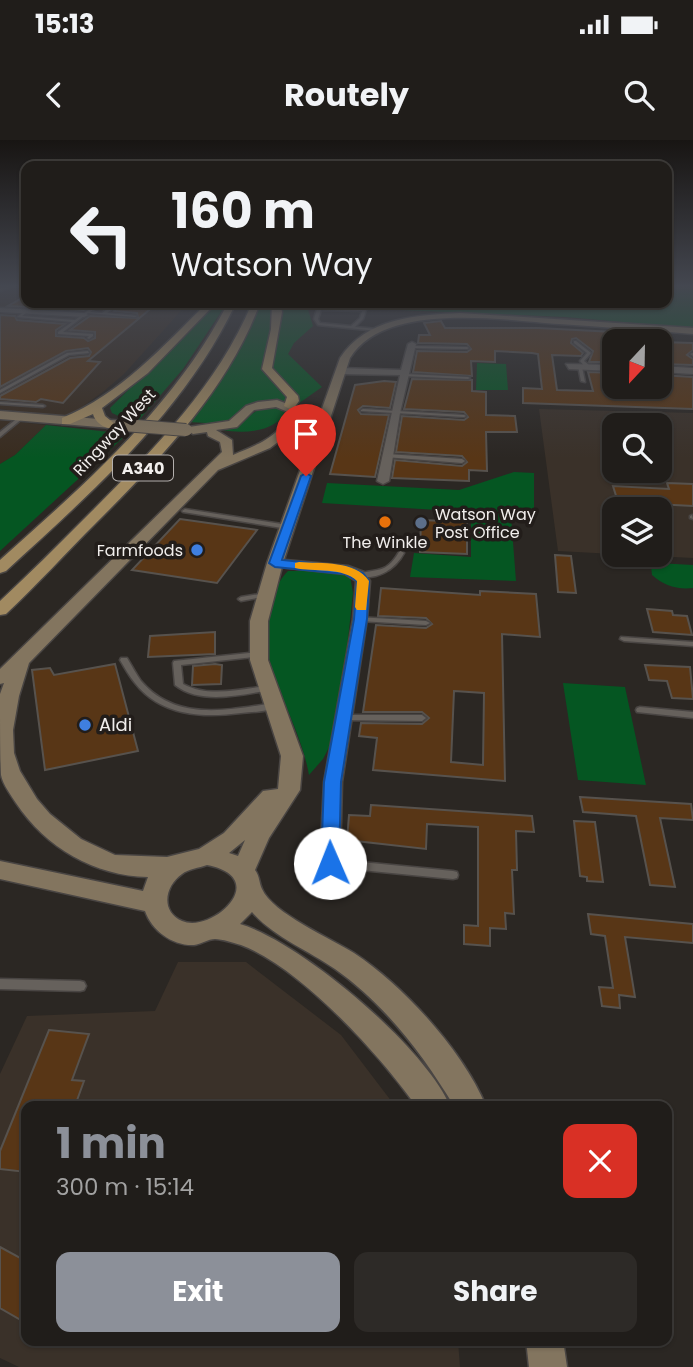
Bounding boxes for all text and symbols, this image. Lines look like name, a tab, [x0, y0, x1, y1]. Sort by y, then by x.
text: 15:13	[35, 6, 95, 42]
text: Routely	[284, 72, 409, 117]
icon: back	[35, 76, 73, 114]
icon: search	[620, 76, 658, 114]
text: 160 m	[171, 177, 315, 245]
icon: left	[56, 189, 147, 280]
text: Watson Way	[171, 242, 373, 287]
north arrow	[602, 329, 672, 399]
map controls	[602, 329, 672, 567]
street label: Ringway West	[68, 384, 161, 481]
pin	[276, 404, 336, 476]
button: search	[602, 413, 672, 483]
icon: arrive	[287, 415, 325, 453]
road number: A340	[113, 456, 173, 480]
button: layers	[602, 497, 672, 567]
place label: Watson Way Post Office	[435, 503, 536, 544]
marker: The Winkle	[377, 514, 393, 530]
marker: Watson Way Post Office	[413, 515, 429, 531]
place label: The Winkle	[343, 531, 428, 554]
place label: Farmfoods	[97, 539, 183, 562]
marker: Farmfoods	[189, 542, 205, 558]
place label: Aldi	[99, 712, 132, 737]
marker: Aldi	[77, 717, 93, 733]
position arrow	[293, 826, 367, 900]
text: 1 min	[56, 1114, 166, 1173]
button: close	[563, 1124, 637, 1198]
text: 300 m · 15:14	[56, 1171, 194, 1203]
button: Exit	[56, 1252, 340, 1332]
button: Share	[354, 1252, 637, 1332]

